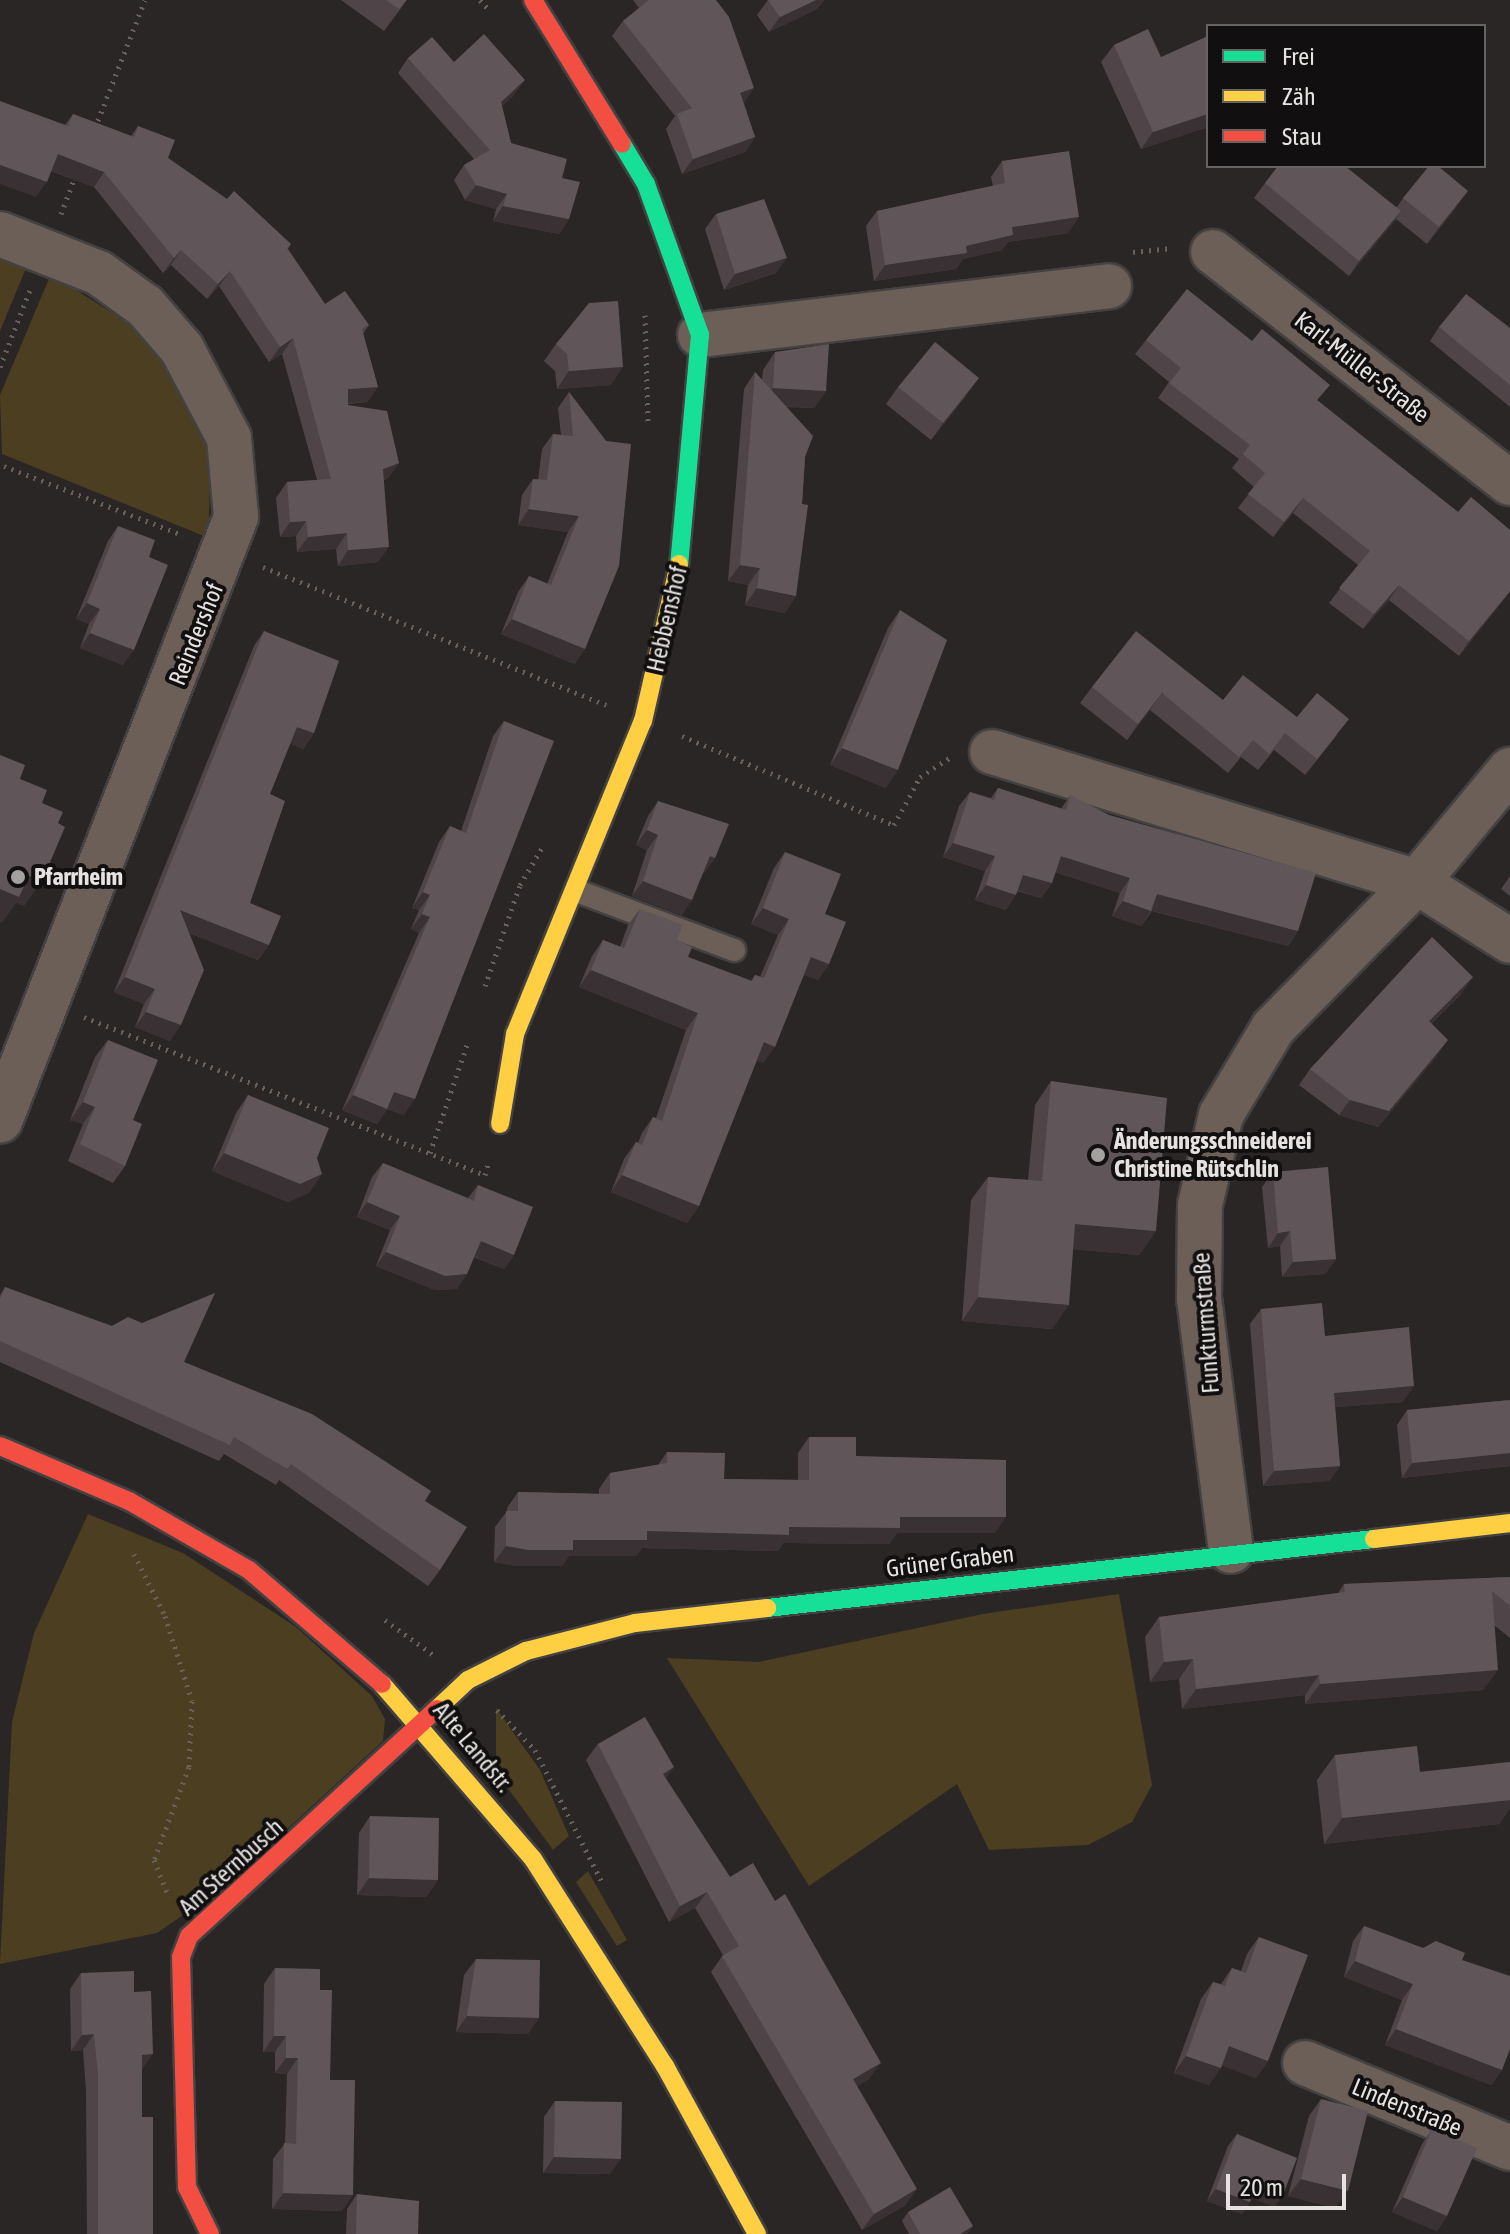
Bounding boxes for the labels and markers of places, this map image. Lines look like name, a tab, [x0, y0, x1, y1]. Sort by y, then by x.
place label: Pfarrheim	[34, 863, 123, 891]
marker: Pfarrheim	[9, 868, 27, 886]
place label: Änderungsschneiderei Christine Rütschlin	[1114, 1127, 1312, 1183]
marker: Änderungsschneiderei Christine Rütschlin	[1089, 1146, 1107, 1164]

